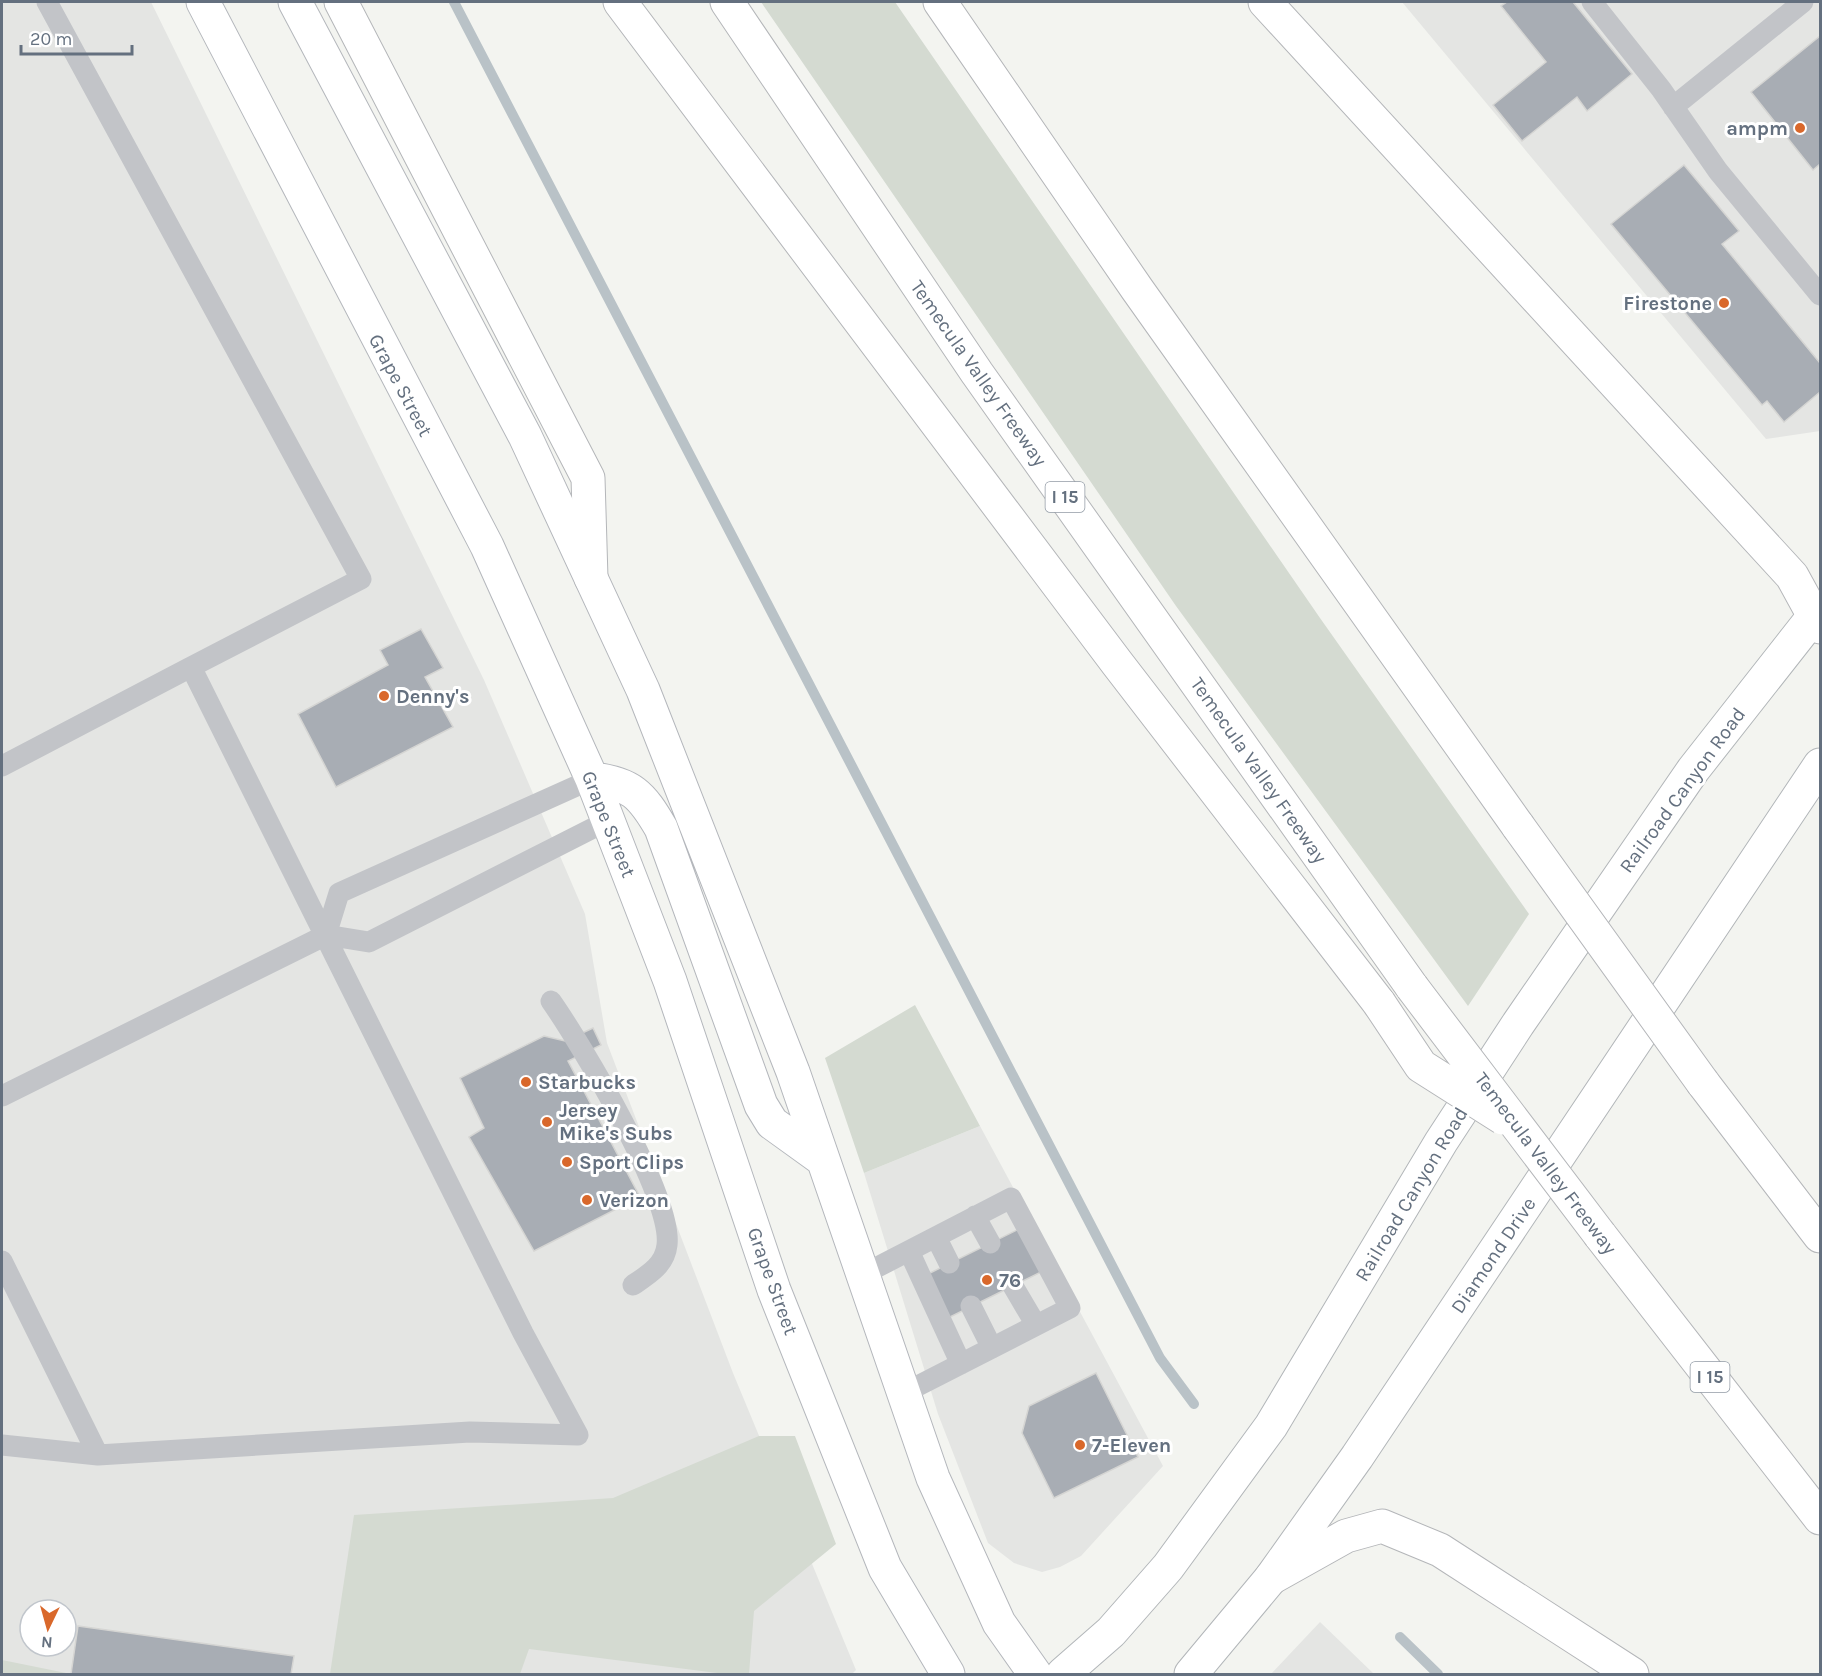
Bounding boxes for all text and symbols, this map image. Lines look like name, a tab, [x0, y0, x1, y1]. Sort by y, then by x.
scale bar	[21, 18, 132, 56]
text: 20 m	[30, 28, 72, 50]
place label: ampm	[1726, 117, 1788, 140]
marker: ampm	[1793, 121, 1807, 135]
street label: Temecula Valley Freeway	[906, 276, 1052, 471]
place label: Firestone	[1623, 292, 1712, 315]
marker: Firestone	[1717, 296, 1731, 310]
street label: Grape Street	[364, 330, 437, 441]
road number: I 15	[1046, 482, 1084, 512]
street label: Temecula Valley Freeway	[1186, 673, 1332, 868]
place label: Denny's	[396, 685, 469, 708]
marker: Denny's	[377, 689, 391, 703]
street label: Railroad Canyon Road	[1615, 703, 1750, 878]
street label: Grape Street	[577, 768, 640, 881]
street label: Temecula Valley Freeway	[1470, 1068, 1622, 1259]
place label: Starbucks	[538, 1071, 636, 1094]
marker: Starbucks	[519, 1075, 533, 1089]
place label: Jersey Mike's Subs	[559, 1099, 673, 1145]
street label: Railroad Canyon Road	[1350, 1103, 1473, 1285]
marker: Jersey Mike's Subs	[540, 1115, 554, 1129]
place label: Sport Clips	[579, 1151, 684, 1174]
marker: Sport Clips	[560, 1155, 574, 1169]
place label: Verizon	[599, 1189, 669, 1212]
marker: Verizon	[580, 1193, 594, 1207]
street label: Diamond Drive	[1446, 1193, 1541, 1318]
street label: Grape Street	[742, 1224, 803, 1339]
place label: 76	[999, 1269, 1021, 1292]
marker: 76	[980, 1273, 994, 1287]
road number: I 15	[1690, 1362, 1730, 1392]
place label: 7-Eleven	[1092, 1434, 1171, 1457]
marker: 7-Eleven	[1073, 1438, 1087, 1452]
north arrow	[18, 1598, 78, 1658]
text: N	[40, 1632, 53, 1652]

